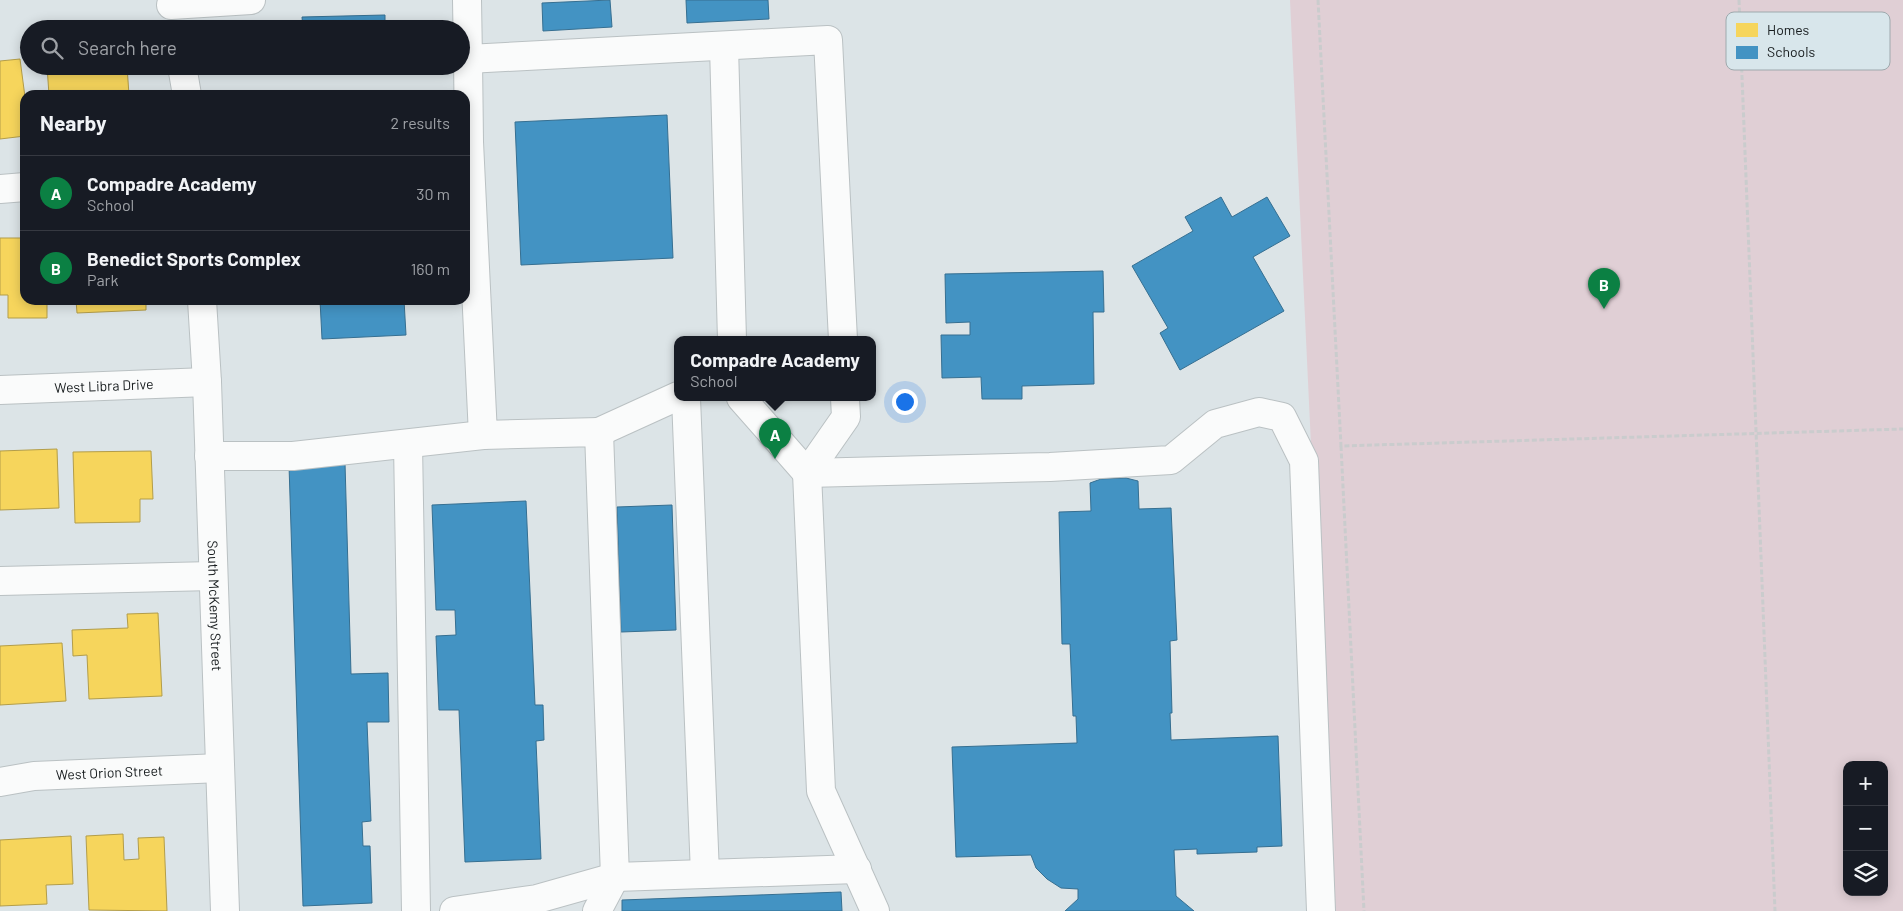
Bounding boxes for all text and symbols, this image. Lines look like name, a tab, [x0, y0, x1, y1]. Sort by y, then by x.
legend	[1726, 12, 1890, 70]
search box	[20, 20, 470, 75]
text: Homes	[1767, 21, 1810, 38]
icon: search	[38, 34, 66, 62]
text: Search here	[78, 36, 177, 59]
text: Schools	[1767, 43, 1815, 60]
text: Nearby	[40, 110, 106, 135]
text: 2 results	[391, 113, 450, 132]
text: Compadre Academy	[87, 172, 257, 195]
text: A	[51, 184, 61, 203]
text: 30 m	[416, 184, 450, 203]
text: School	[87, 195, 134, 214]
text: Benedict Sports Complex	[87, 247, 301, 270]
text: B	[51, 259, 61, 278]
text: 160 m	[411, 259, 450, 278]
pin: B	[1588, 268, 1620, 309]
text: Park	[87, 270, 118, 289]
popup	[674, 336, 876, 401]
text: Compadre Academy	[690, 348, 860, 371]
text: School	[690, 371, 738, 390]
street label: West Libra Drive	[54, 375, 154, 396]
your location	[892, 389, 918, 415]
pin: A	[759, 418, 791, 459]
street label: South McKemy Street	[204, 540, 226, 671]
street label: West Orion Street	[55, 761, 163, 783]
map controls	[1843, 761, 1888, 896]
button: +	[1843, 761, 1888, 806]
button: −	[1843, 806, 1888, 851]
button: layers	[1843, 851, 1888, 896]

